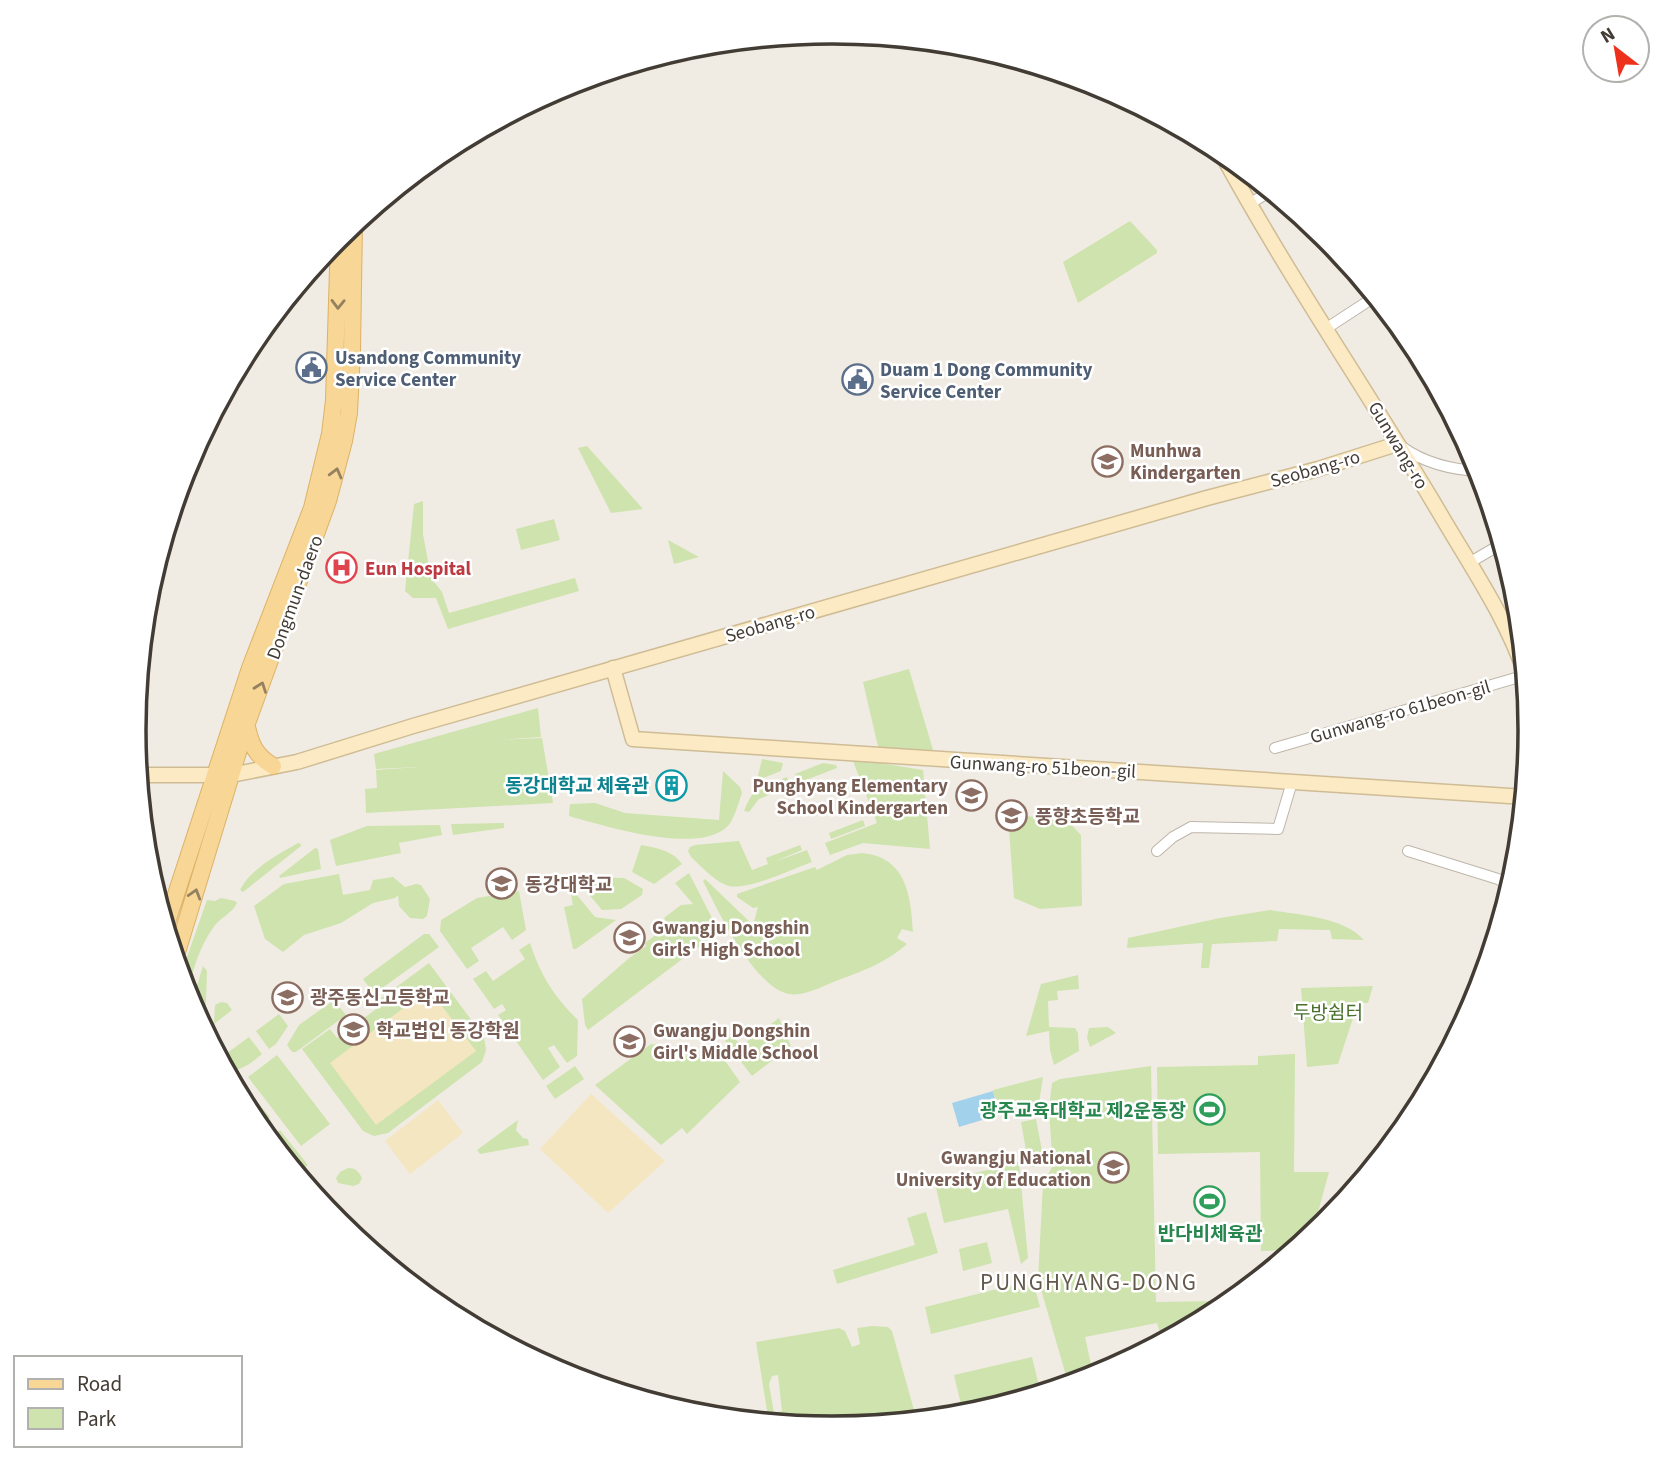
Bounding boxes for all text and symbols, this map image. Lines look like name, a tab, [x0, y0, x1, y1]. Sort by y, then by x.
north arrow	[1581, 14, 1651, 84]
text: N	[1596, 21, 1620, 51]
one-way arrow	[330, 299, 345, 310]
place label: Usandong Community Service Center	[335, 345, 521, 394]
public building icon: Usandong Community Service Center	[295, 351, 329, 385]
place label: Duam 1 Dong Community Service Center	[880, 357, 1093, 406]
public building icon: Duam 1 Dong Community Service Center	[840, 363, 874, 397]
street label: Gunwang-ro	[1361, 397, 1435, 495]
place label: Munhwa Kindergarten	[1130, 438, 1241, 487]
school or university icon: Munhwa Kindergarten	[1090, 444, 1124, 478]
street label: Seobang-ro	[1267, 444, 1363, 495]
one-way arrow	[328, 467, 342, 479]
street label: Dongmun-daero	[260, 532, 330, 663]
hospital icon: Eun Hospital	[325, 551, 359, 585]
place label: Eun Hospital	[365, 556, 472, 583]
street label: Seobang-ro	[722, 599, 818, 650]
street label: Gunwang-ro 61beon-gil	[1307, 674, 1494, 751]
one-way arrow	[253, 682, 267, 694]
street label: Gunwang-ro 51beon-gil	[949, 749, 1137, 786]
building icon: 동강대학교 체육관	[655, 768, 689, 802]
place label: 동강대학교 체육관	[505, 773, 650, 800]
place label: Punghyang Elementary School Kindergarten	[752, 773, 948, 822]
school or university icon: Punghyang Elementary School Kindergarten	[954, 779, 988, 813]
school or university icon: 풍향초등학교	[995, 799, 1029, 833]
place label: 풍향초등학교	[1035, 804, 1140, 831]
school or university icon: 동강대학교	[485, 867, 519, 901]
place label: 동강대학교	[525, 872, 612, 899]
one-way arrow	[187, 889, 201, 901]
place label: Gwangju Dongshin Girls' High School	[652, 915, 809, 964]
school or university icon: Gwangju Dongshin Girls' High School	[612, 921, 646, 955]
school or university icon: 광주동신고등학교	[270, 980, 304, 1014]
place label: 광주동신고등학교	[310, 985, 450, 1012]
park label: 두방쉼터	[1293, 1000, 1363, 1027]
school or university icon: 학교법인 동강학원	[336, 1013, 370, 1047]
place label: 학교법인 동강학원	[376, 1018, 520, 1045]
place label: Gwangju Dongshin Girl's Middle School	[653, 1018, 819, 1067]
school or university icon: Gwangju Dongshin Girl's Middle School	[613, 1024, 647, 1058]
sports icon: 광주교육대학교 제2운동장	[1192, 1093, 1226, 1127]
place label: 광주교육대학교 제2운동장	[980, 1098, 1186, 1125]
place label: Gwangju National University of Education	[896, 1145, 1092, 1194]
school or university icon: Gwangju National University of Education	[1097, 1151, 1131, 1185]
sports icon: 반다비체육관	[1193, 1185, 1227, 1219]
place label: 반다비체육관	[1158, 1221, 1263, 1248]
district label: PUNGHYANG-DONG	[980, 1266, 1198, 1299]
legend	[14, 1356, 242, 1447]
text: Road	[77, 1369, 122, 1399]
text: Park	[77, 1404, 117, 1434]

